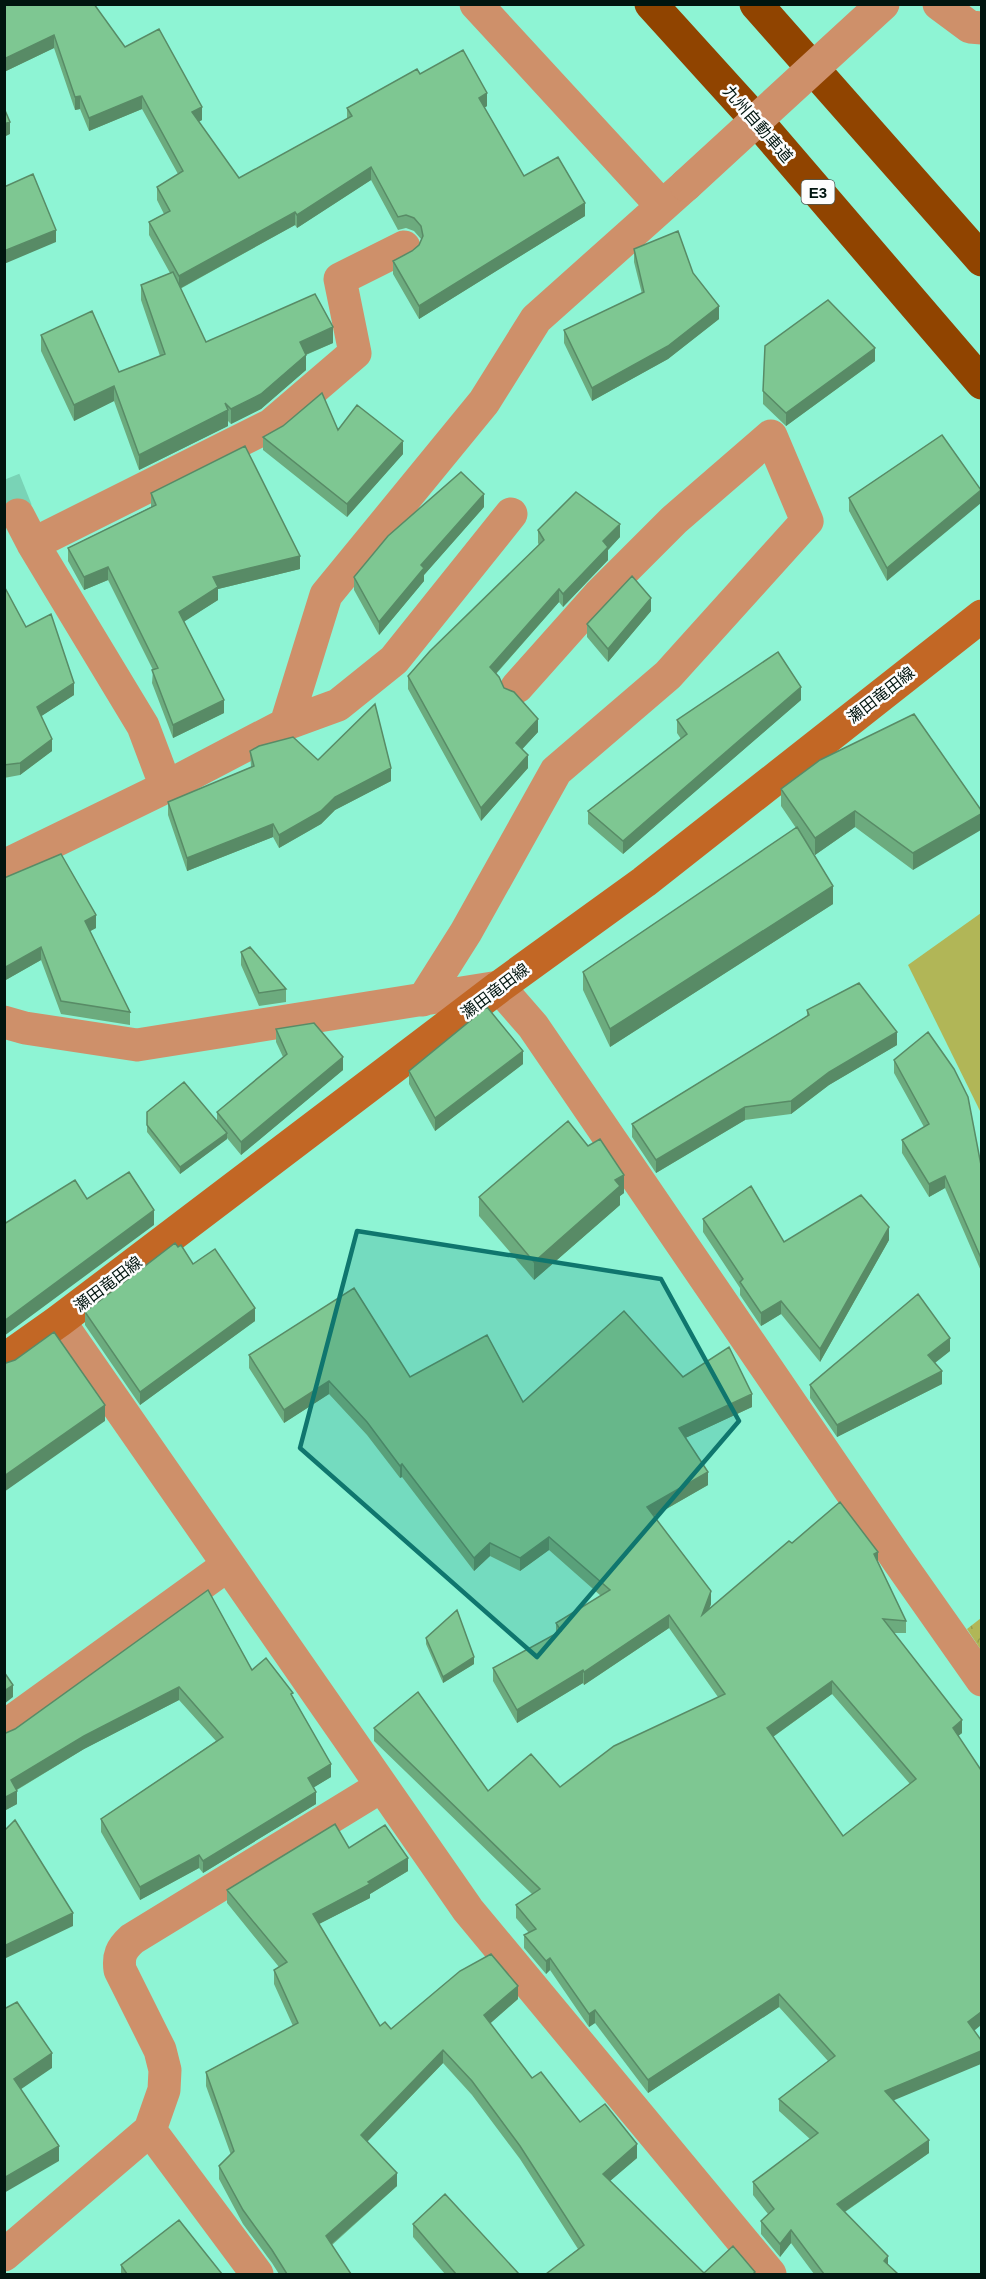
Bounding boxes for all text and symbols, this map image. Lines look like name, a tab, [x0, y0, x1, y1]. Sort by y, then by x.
street label: 九州自動車道	[720, 82, 796, 166]
road number: E3	[802, 180, 834, 204]
street label: 瀬田竜田線	[844, 664, 918, 726]
street label: 瀬田竜田線	[458, 960, 532, 1022]
street label: 瀬田竜田線	[71, 1253, 145, 1315]

